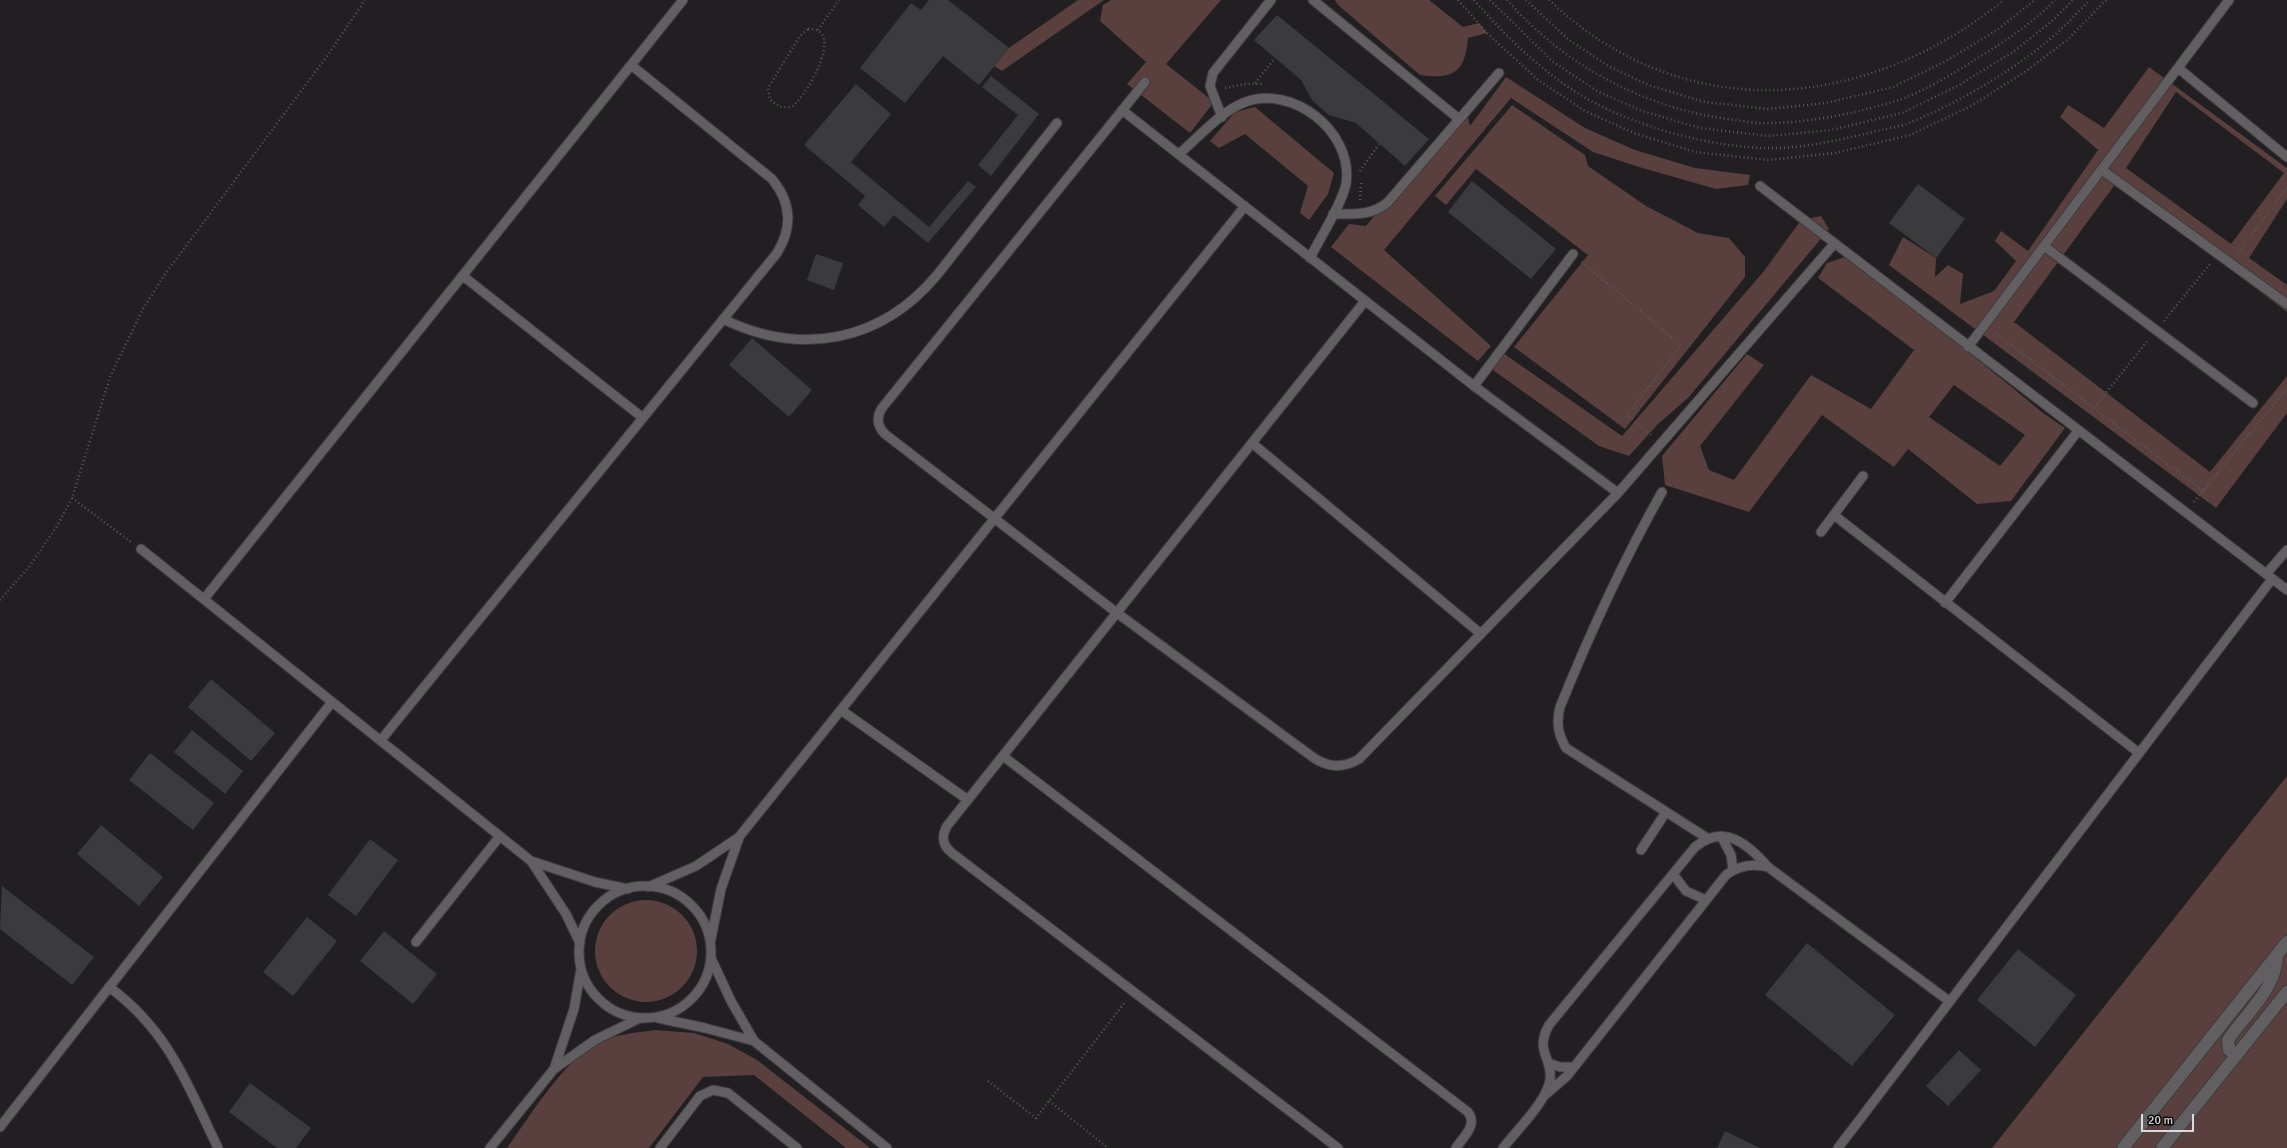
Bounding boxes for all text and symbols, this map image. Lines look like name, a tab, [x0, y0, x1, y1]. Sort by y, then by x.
scale bar	[2143, 1106, 2196, 1132]
text: 20 m	[2148, 1113, 2173, 1128]

